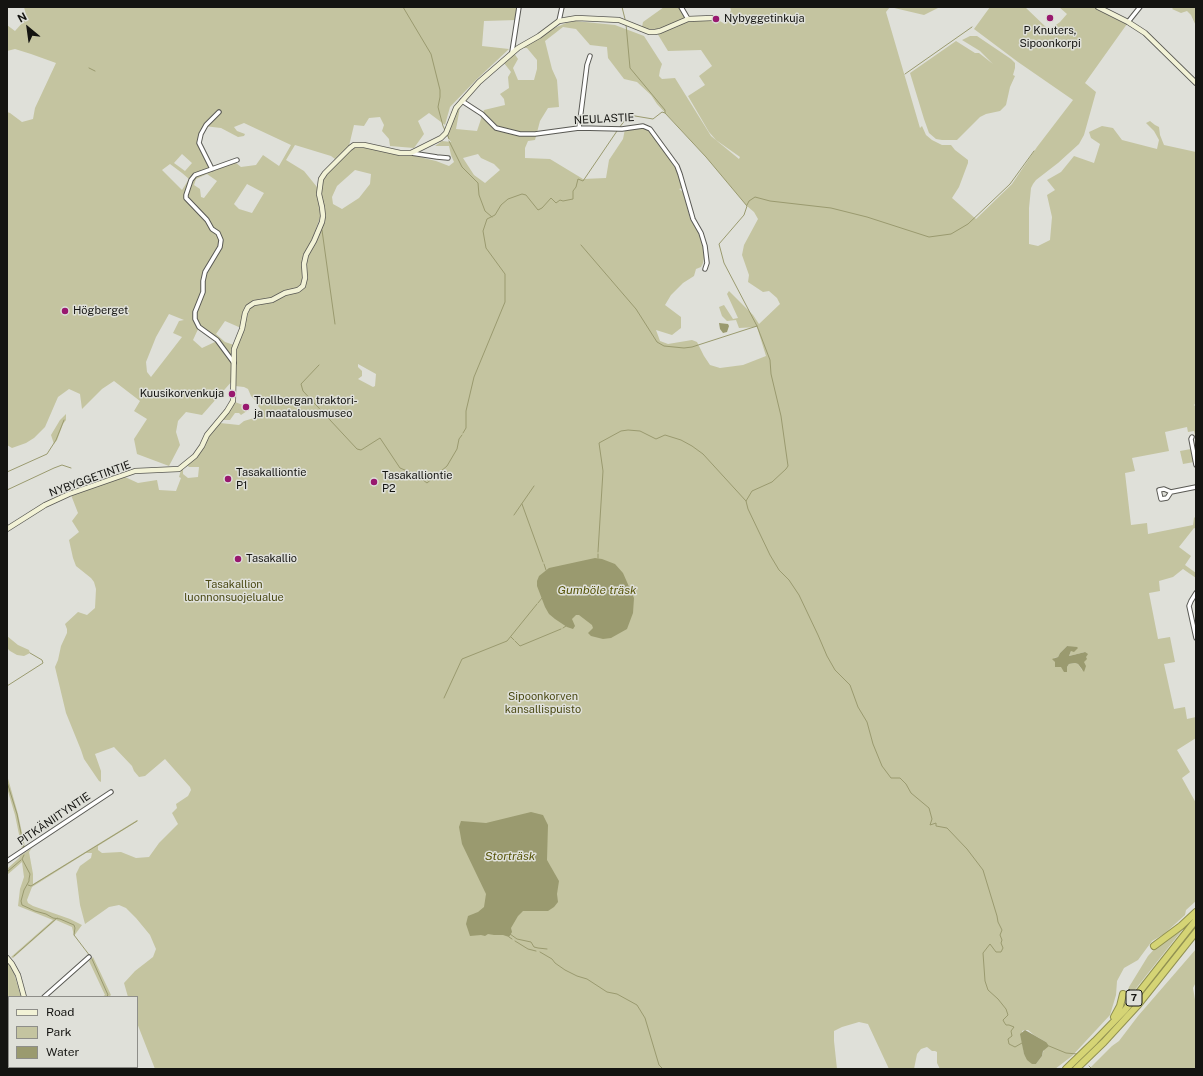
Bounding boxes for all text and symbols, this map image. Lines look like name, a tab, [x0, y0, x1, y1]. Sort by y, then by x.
north arrow	[8, 8, 48, 48]
text: N	[16, 10, 29, 25]
place label: Nybyggetinkuja	[724, 12, 805, 26]
marker: P Knuters, Sipoonkorpi	[1045, 13, 1055, 23]
marker: Nybyggetinkuja	[711, 14, 721, 24]
place label: P Knuters, Sipoonkorpi	[1019, 24, 1081, 50]
street label: NEULASTIE	[573, 111, 635, 127]
place label: Högberget	[73, 304, 128, 318]
marker: Högberget	[60, 306, 70, 316]
place label: Kuusikorvenkuja	[140, 387, 224, 401]
marker: Kuusikorvenkuja	[227, 389, 237, 399]
place label: Trollbergan traktori- ja maatalousmuseo	[254, 394, 358, 420]
marker: Trollbergan traktori- ja maatalousmuseo	[241, 402, 251, 412]
street label: NYBYGGETINTIE	[47, 458, 133, 500]
place label: Tasakalliontie P1	[236, 466, 306, 492]
place label: Tasakalliontie P2	[382, 469, 452, 495]
marker: Tasakalliontie P1	[223, 474, 233, 484]
marker: Tasakalliontie P2	[369, 477, 379, 487]
place label: Tasakallio	[246, 552, 297, 566]
marker: Tasakallio	[233, 554, 243, 564]
park label: Tasakallion luonnonsuojelualue	[184, 578, 284, 604]
water label: Gumböle träsk	[557, 583, 637, 597]
park label: Sipoonkorven kansallispuisto	[505, 690, 581, 716]
street label: PITKÄNIITYNTIE	[15, 790, 93, 848]
water label: Storträsk	[485, 849, 535, 863]
road number: 7	[1126, 990, 1142, 1006]
legend	[8, 996, 138, 1068]
text: Road	[46, 1005, 74, 1019]
text: Park	[46, 1025, 72, 1039]
text: Water	[46, 1045, 79, 1059]

